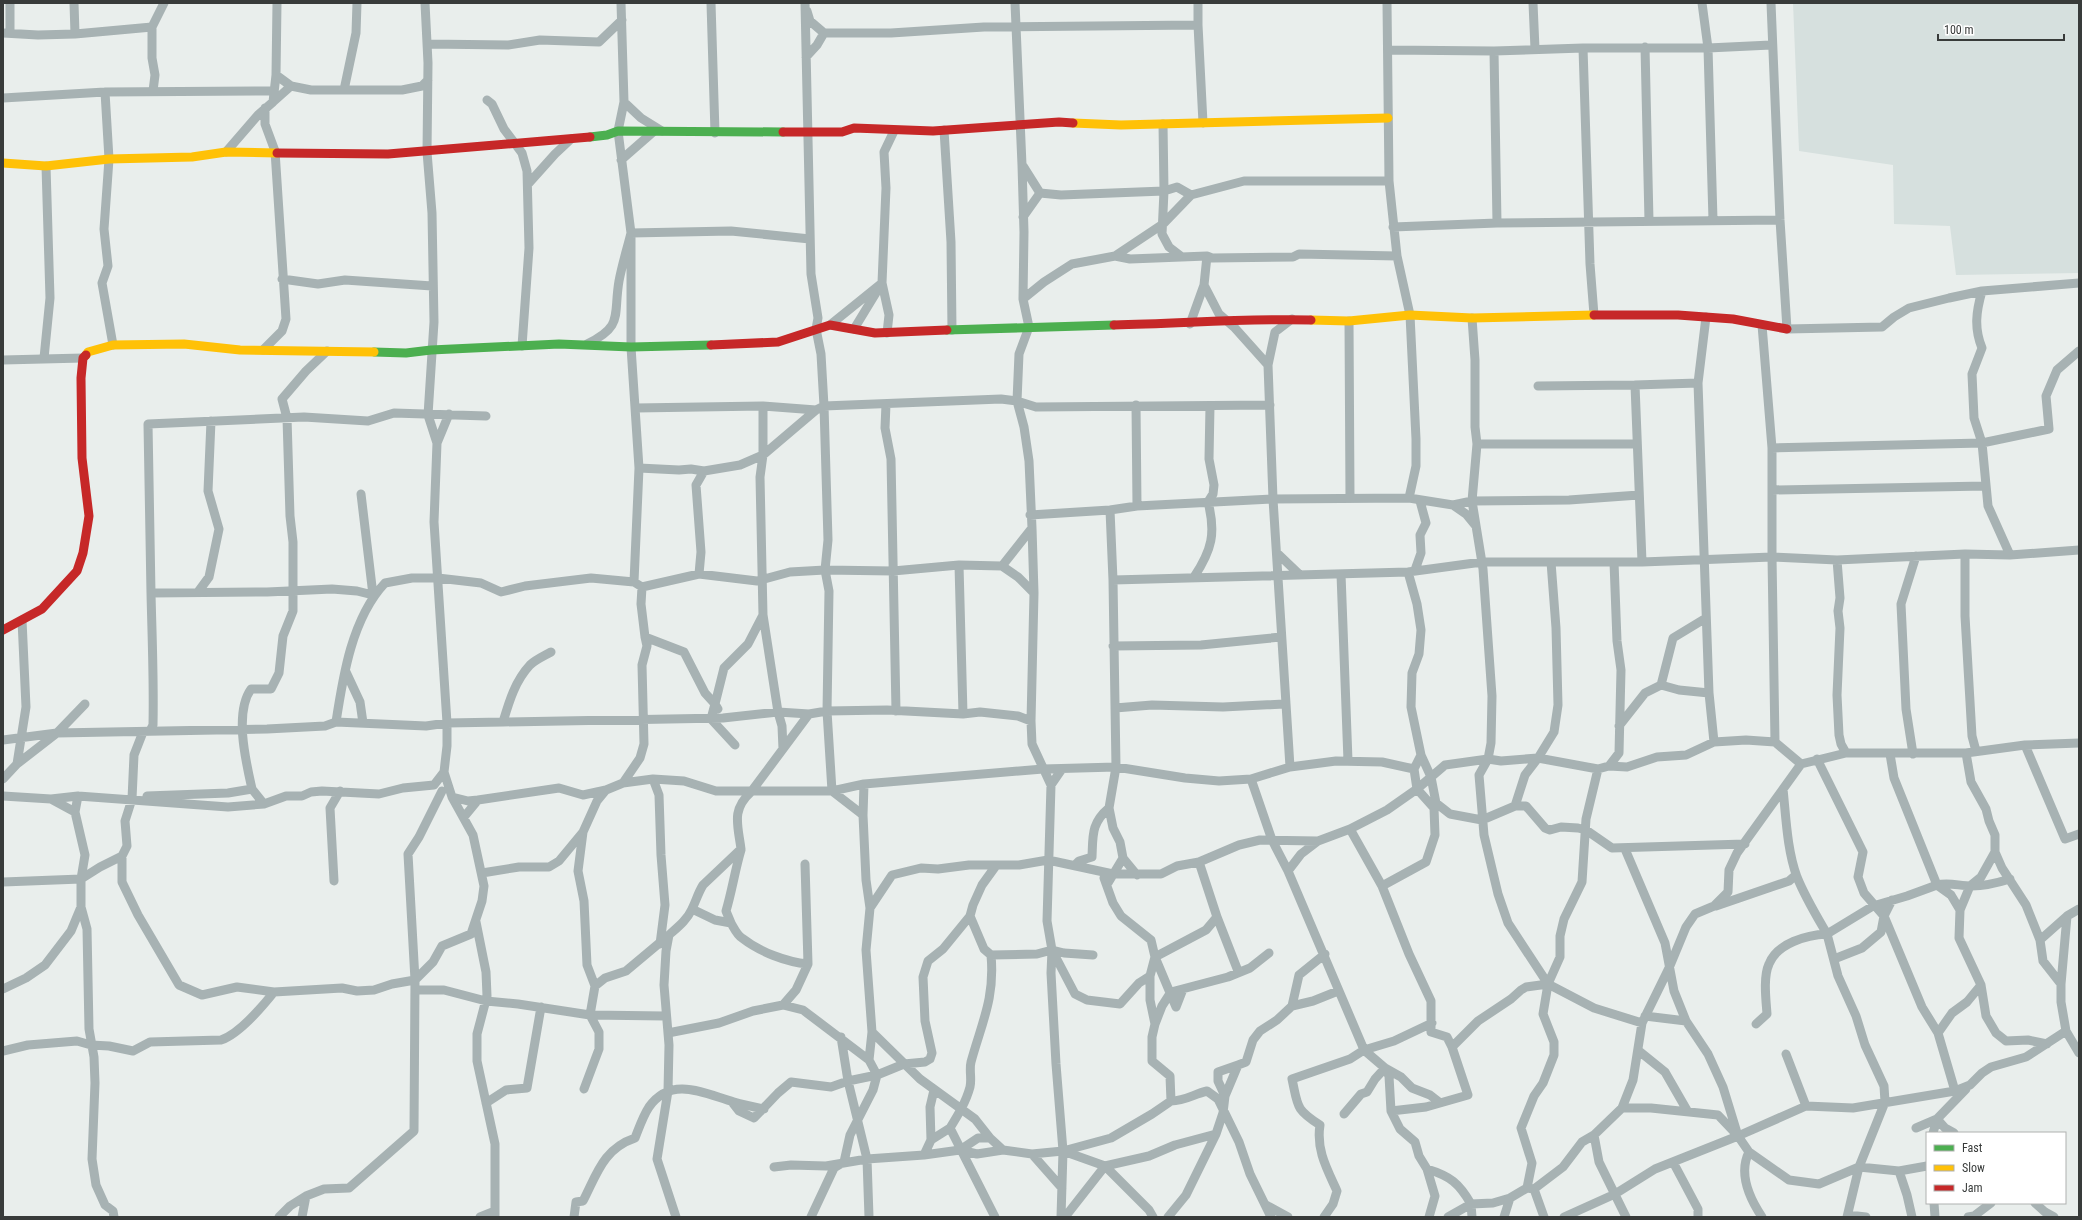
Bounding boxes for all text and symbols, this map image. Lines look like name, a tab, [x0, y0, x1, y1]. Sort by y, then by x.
scale bar	[1938, 16, 2064, 42]
text: 100 m	[1944, 23, 1974, 37]
legend	[1926, 1132, 2066, 1204]
text: Fast	[1962, 1141, 1983, 1155]
text: Slow	[1962, 1161, 1985, 1175]
text: Jam	[1962, 1181, 1983, 1195]

